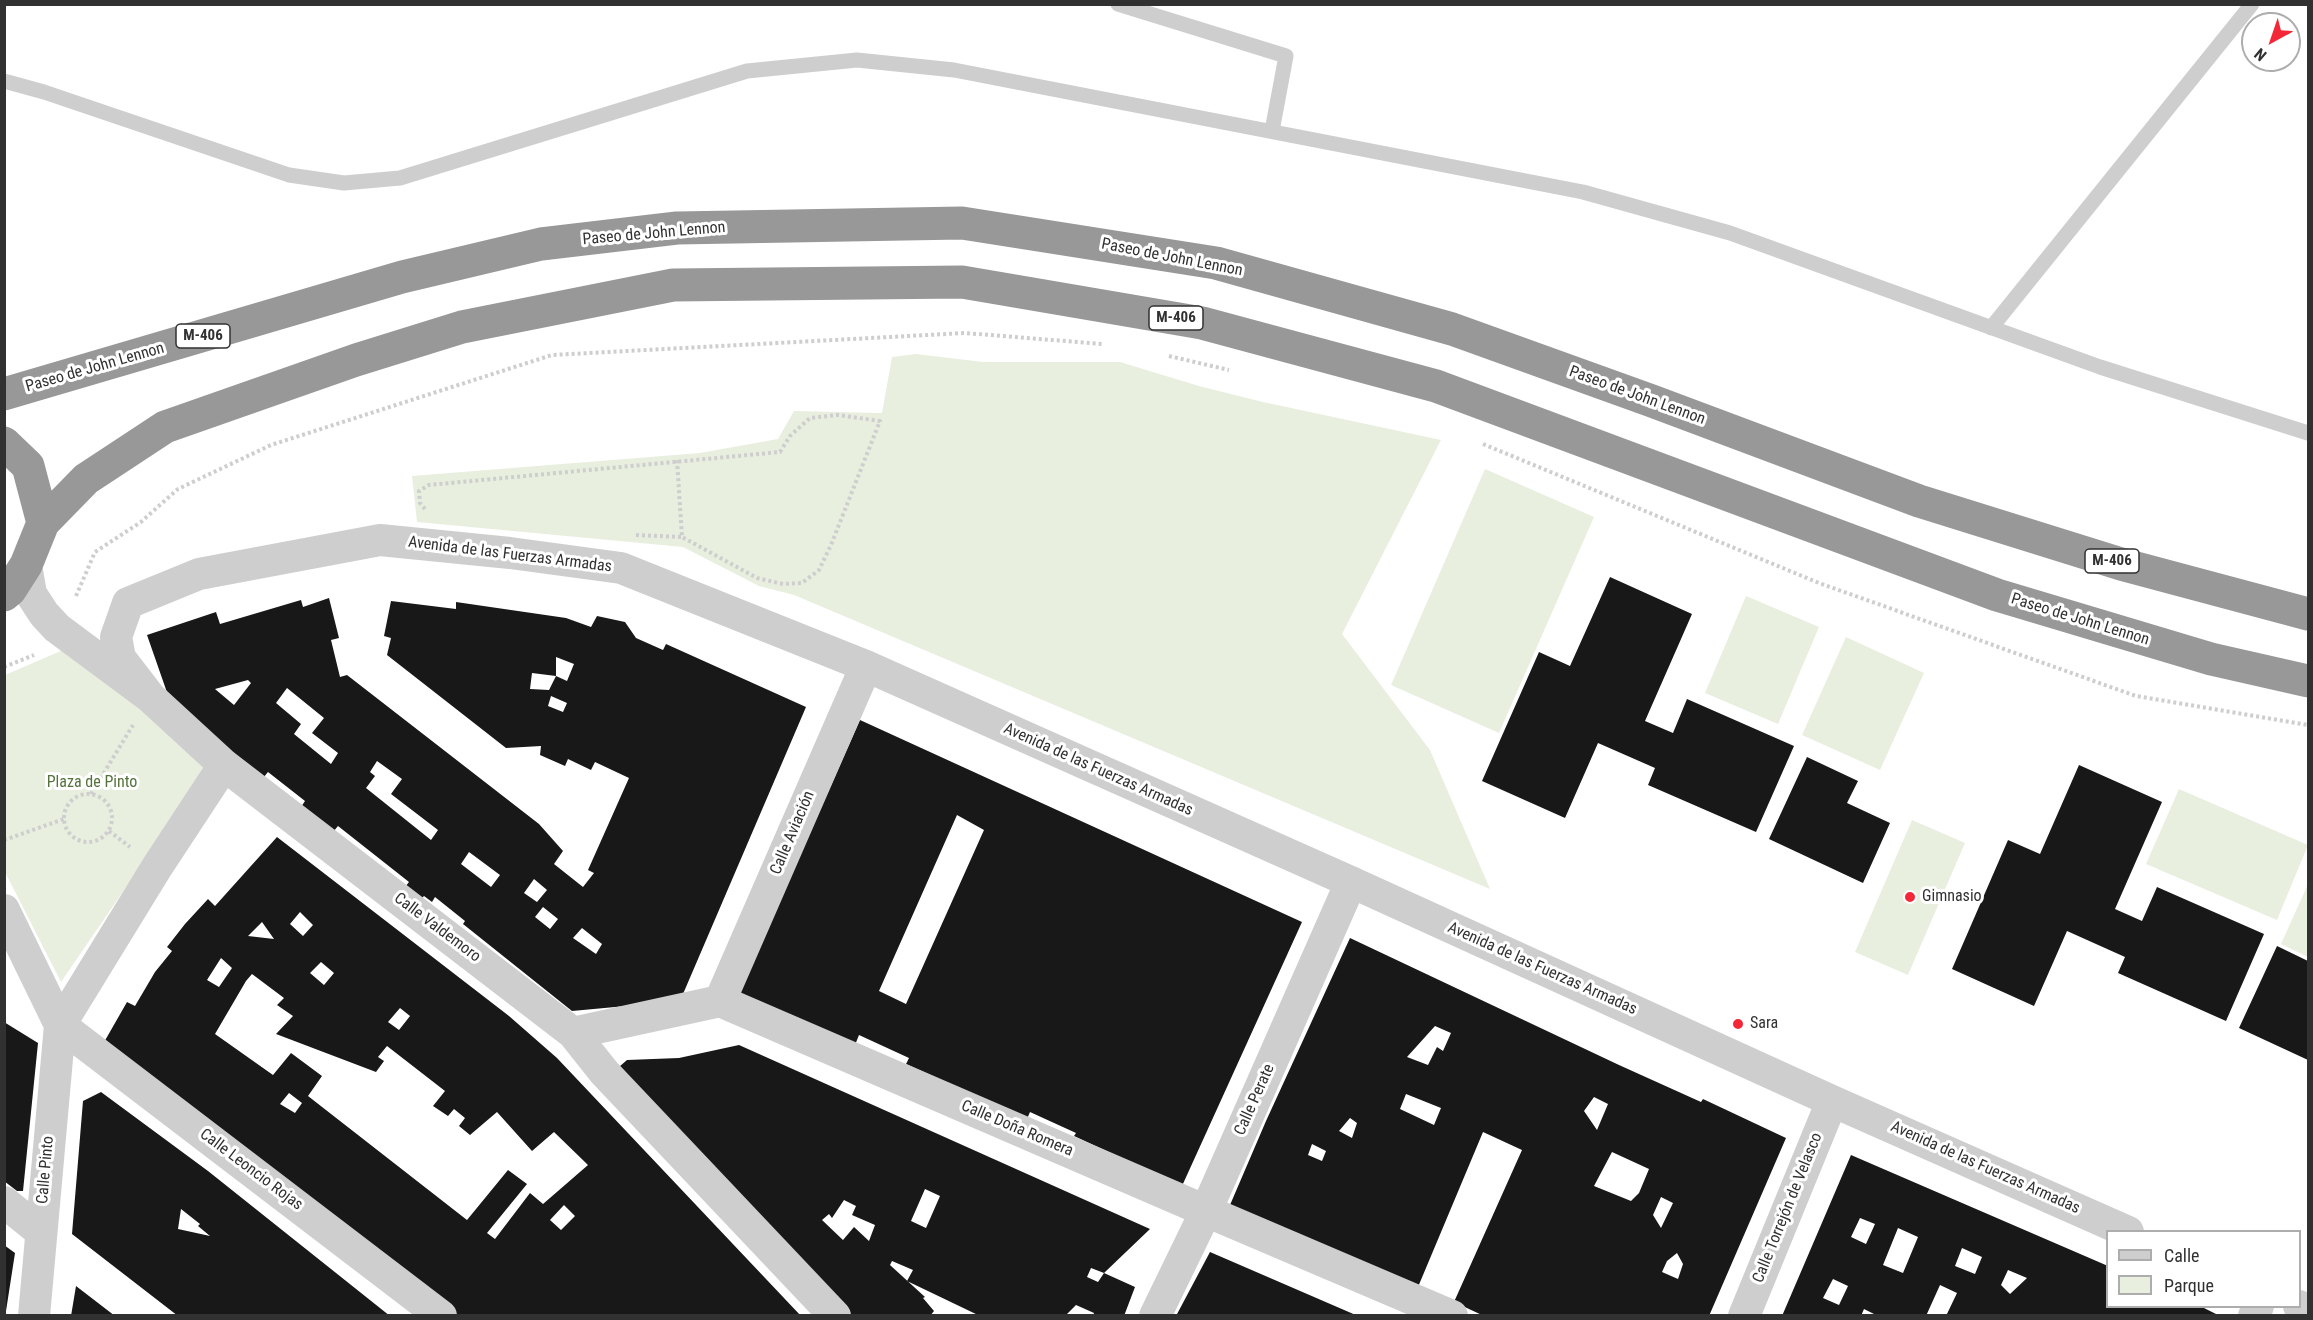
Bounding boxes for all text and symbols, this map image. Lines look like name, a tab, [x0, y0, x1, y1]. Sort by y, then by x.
north arrow	[2241, 12, 2301, 72]
text: N	[2251, 44, 2270, 65]
street label: Paseo de John Lennon	[582, 218, 726, 250]
street label: Paseo de John Lennon	[1100, 235, 1244, 281]
road number: M-406	[1149, 306, 1203, 330]
road number: M-406	[176, 324, 230, 348]
street label: Paseo de John Lennon	[23, 339, 167, 397]
street label: Paseo de John Lennon	[1566, 362, 1708, 430]
street label: Avenida de las Fuerzas Armadas	[407, 533, 613, 577]
road number: M-406	[2085, 549, 2139, 573]
street label: Paseo de John Lennon	[2009, 590, 2151, 650]
street label: Avenida de las Fuerzas Armadas	[1000, 720, 1196, 820]
park label: Plaza de Pinto	[47, 773, 137, 793]
street label: Calle Aviación	[767, 788, 819, 878]
place label: Gimnasio	[1922, 887, 1982, 907]
street label: Calle Valdemoro	[390, 889, 484, 967]
marker: Gimnasio	[1903, 890, 1917, 904]
street label: Avenida de las Fuerzas Armadas	[1444, 919, 1640, 1019]
place label: Sara	[1750, 1014, 1778, 1034]
marker: Sara	[1731, 1017, 1745, 1031]
street label: Calle Perate	[1231, 1061, 1279, 1139]
street label: Calle Doña Romera	[958, 1097, 1076, 1161]
street label: Avenida de las Fuerzas Armadas	[1887, 1118, 2083, 1218]
street label: Calle Leoncio Rojas	[196, 1125, 306, 1215]
street label: Calle Torrejón de Velasco	[1749, 1130, 1827, 1286]
street label: Calle Pinto	[33, 1135, 59, 1205]
legend	[2106, 1230, 2301, 1308]
text: Calle	[2164, 1245, 2200, 1266]
text: Parque	[2164, 1275, 2214, 1296]

